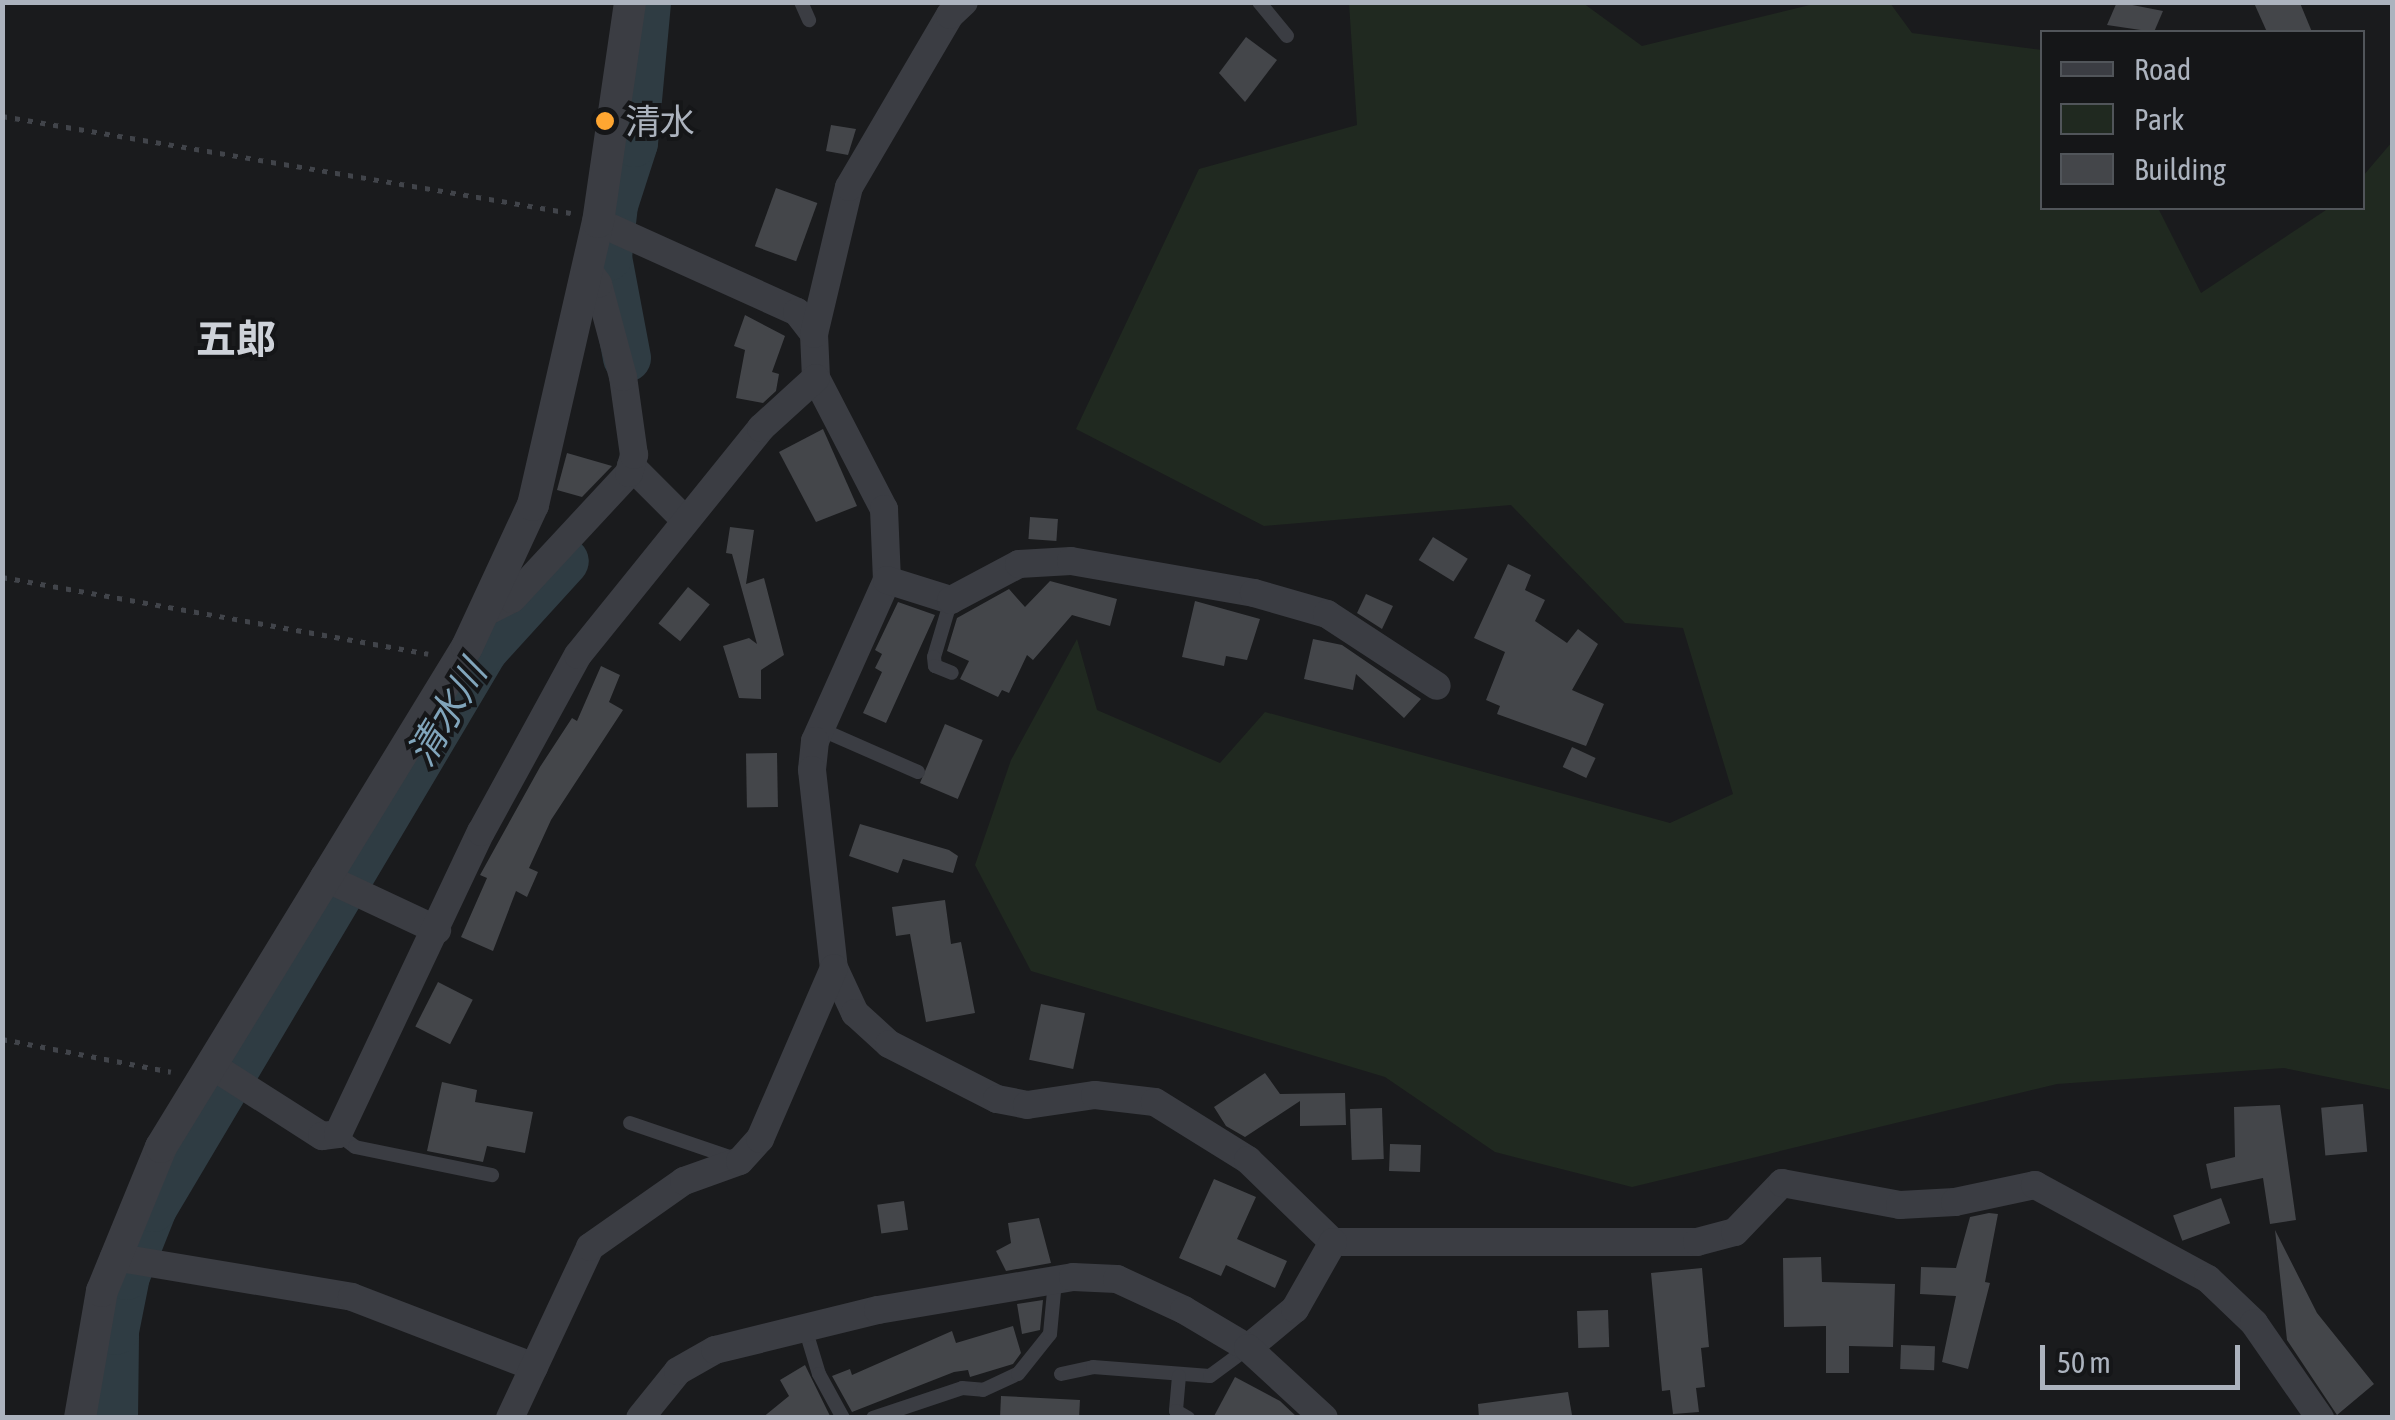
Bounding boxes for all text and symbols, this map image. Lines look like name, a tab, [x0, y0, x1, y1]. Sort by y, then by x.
legend	[2040, 30, 2365, 210]
text: Road	[2134, 52, 2191, 86]
place label: 清水	[625, 100, 695, 142]
text: Park	[2134, 102, 2184, 136]
marker: 清水	[594, 110, 616, 132]
text: Building	[2134, 152, 2226, 186]
district label: 五郎	[196, 315, 276, 363]
water label: 清水川	[398, 652, 496, 774]
scale bar	[2045, 1325, 2245, 1387]
text: 50 m	[2057, 1345, 2111, 1379]

